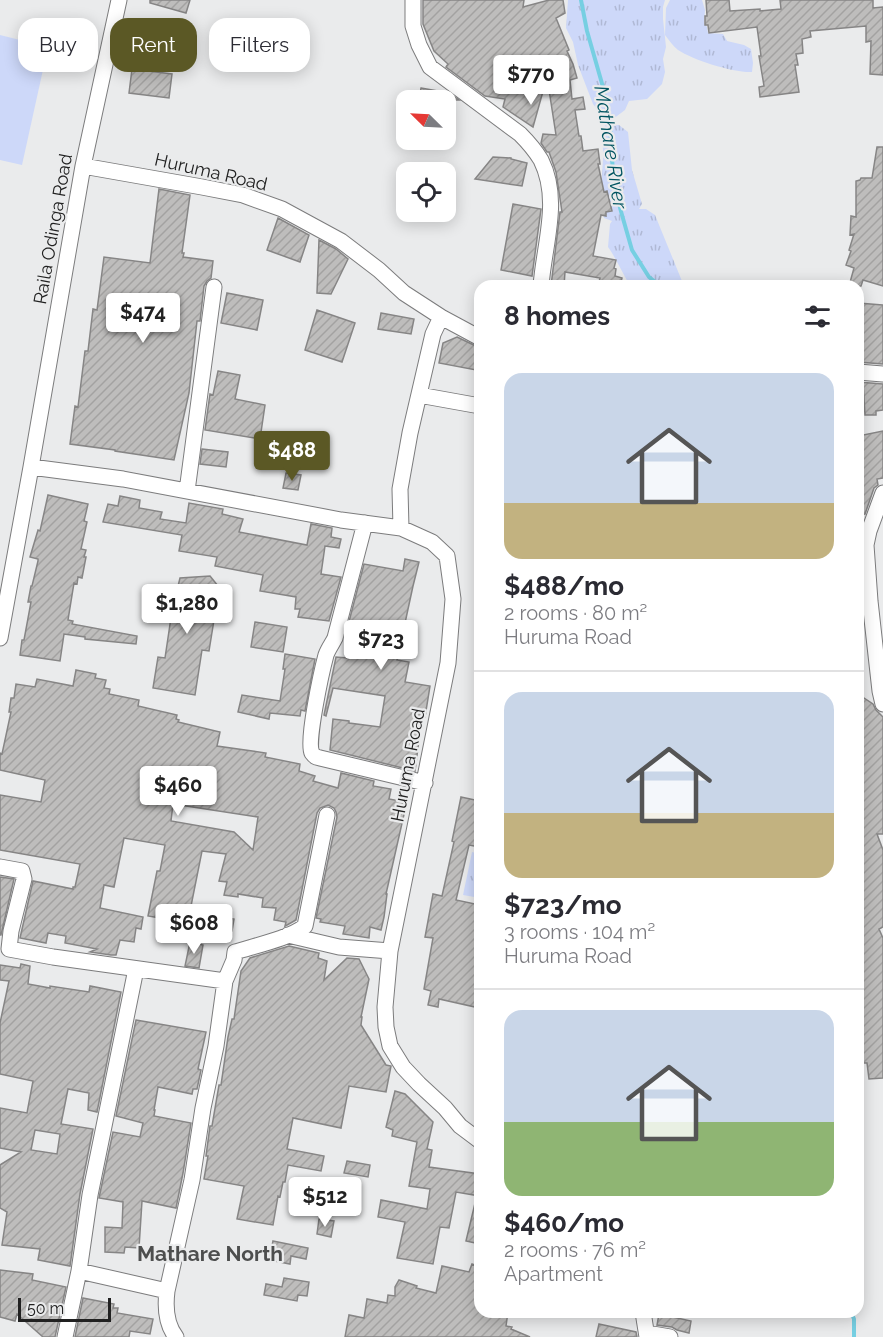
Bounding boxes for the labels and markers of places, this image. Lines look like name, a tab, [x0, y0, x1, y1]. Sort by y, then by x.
pin: $770	[495, 55, 567, 106]
pin: $474	[107, 293, 179, 344]
pin: $488	[256, 431, 328, 482]
pin: $1,280	[138, 584, 236, 635]
pin: $723	[345, 620, 417, 671]
pin: $460	[142, 766, 214, 817]
pin: $608	[158, 904, 230, 955]
pin: $512	[289, 1177, 361, 1228]

